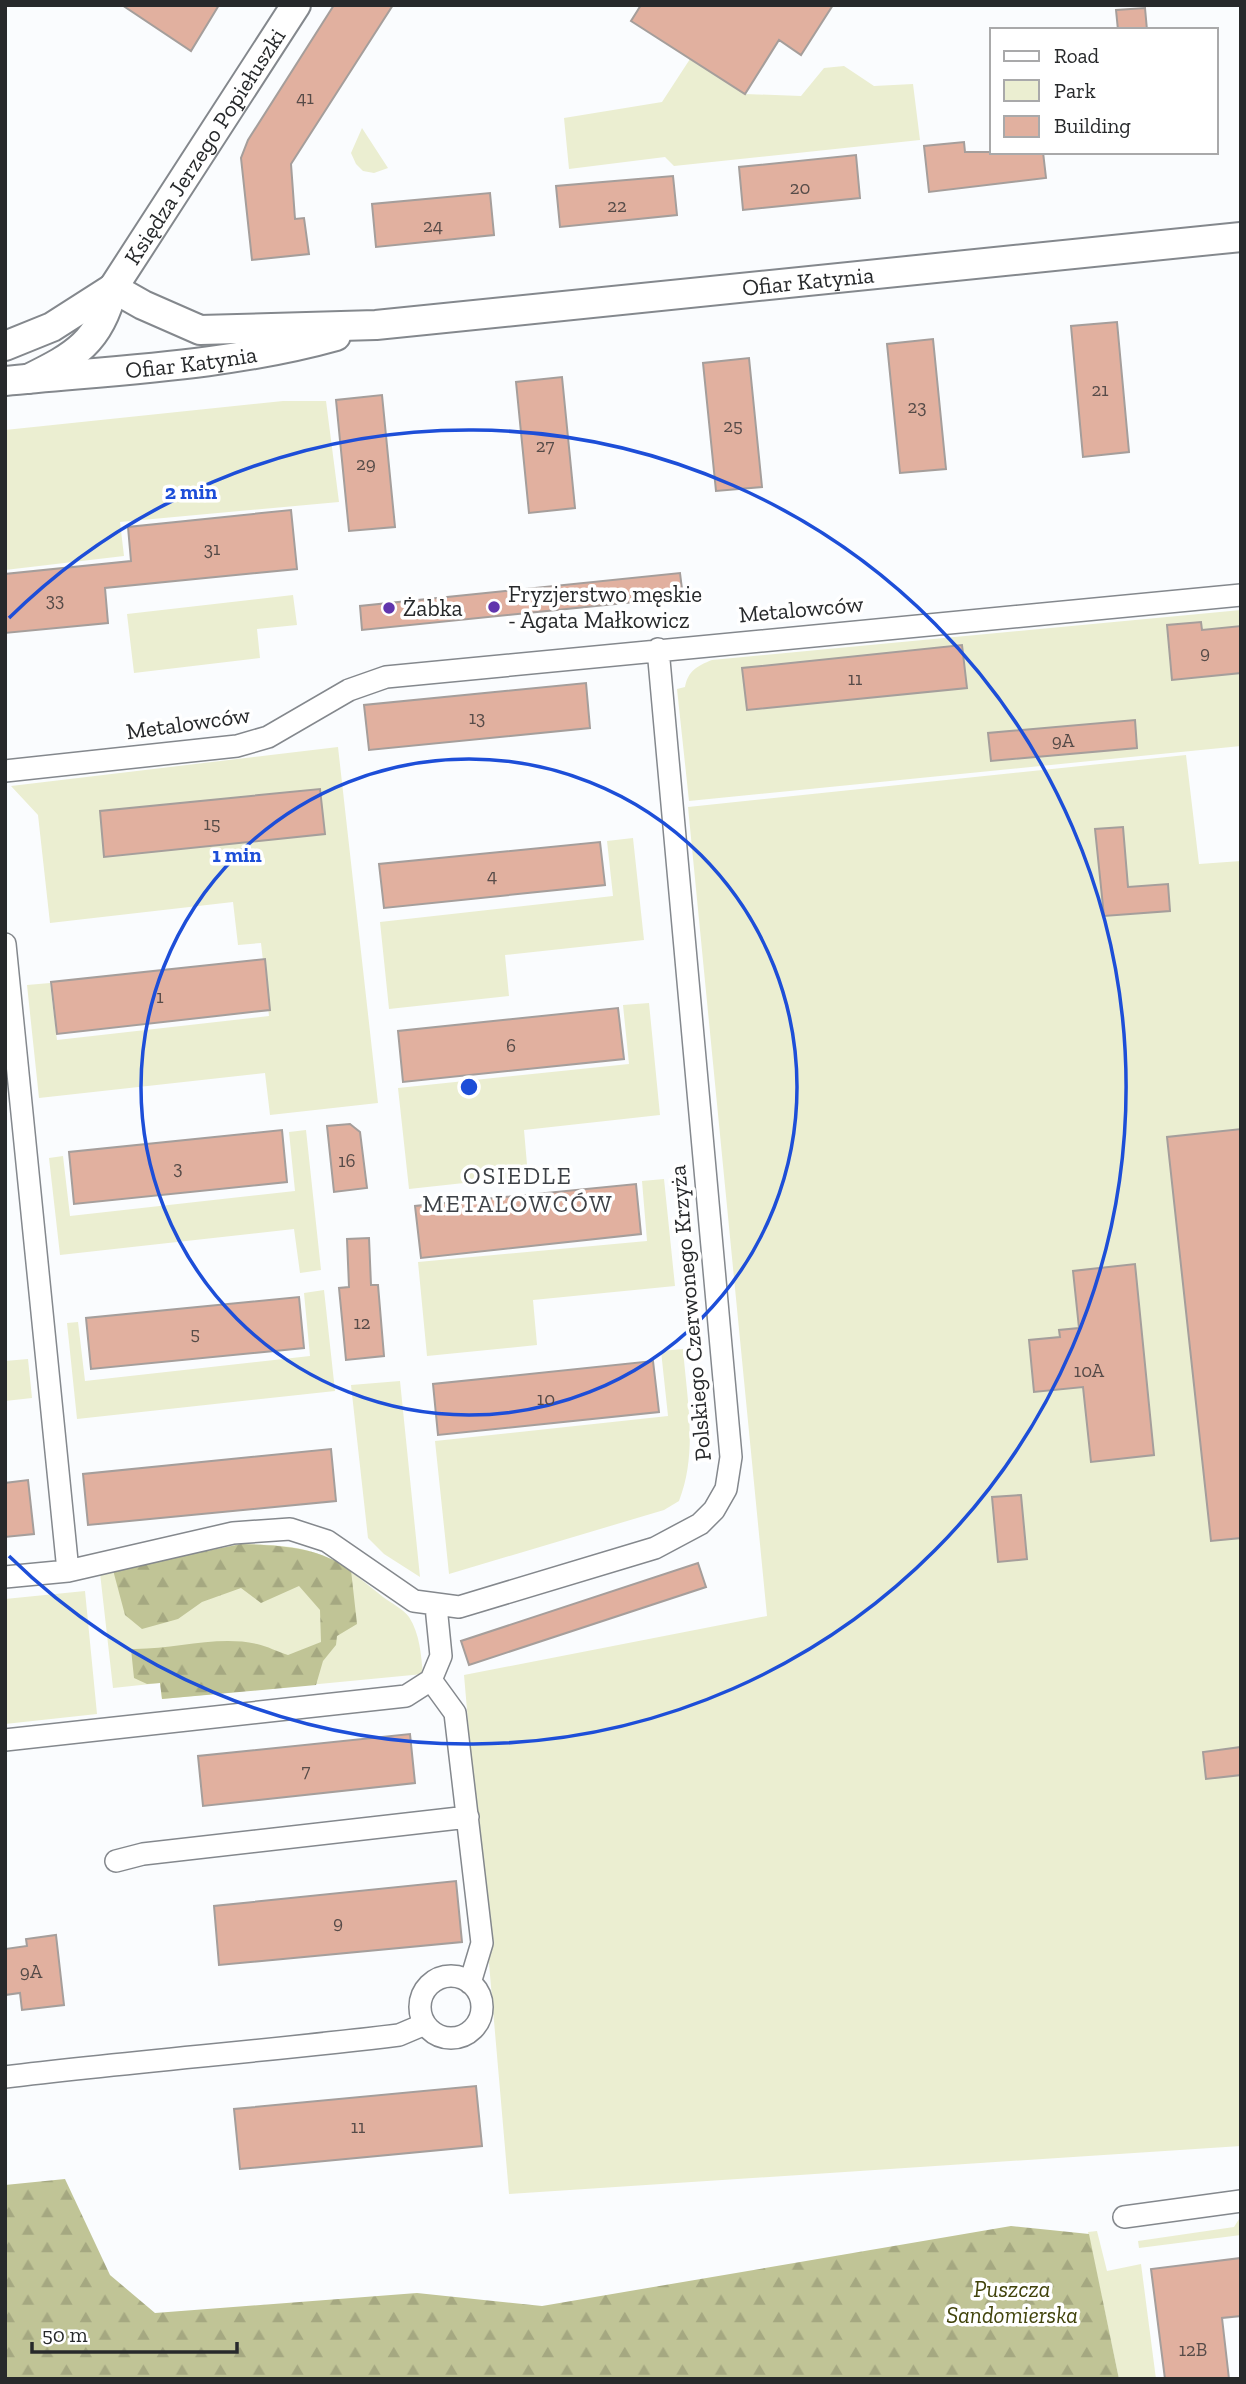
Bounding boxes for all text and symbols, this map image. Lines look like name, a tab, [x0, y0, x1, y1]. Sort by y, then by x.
street label: Księdza Jerzego Popiełuszki	[118, 23, 291, 270]
legend	[990, 28, 1218, 154]
text: Road	[1054, 43, 1100, 68]
text: Park	[1054, 78, 1096, 103]
house number: 41	[296, 86, 314, 109]
text: Building	[1054, 113, 1131, 138]
house number: 20	[790, 176, 810, 199]
house number: 22	[607, 194, 627, 217]
house number: 24	[423, 214, 443, 237]
street label: Ofiar Katynia	[741, 260, 875, 302]
street label: Ofiar Katynia	[124, 340, 259, 384]
house number: 21	[1091, 378, 1109, 401]
house number: 23	[907, 395, 927, 418]
house number: 25	[723, 414, 743, 437]
house number: 27	[536, 434, 554, 457]
house number: 29	[356, 452, 376, 475]
text: 2 min	[165, 479, 218, 504]
house number: 31	[204, 537, 220, 560]
place label: Fryzjerstwo męskie - Agata Małkowicz	[508, 580, 702, 634]
house number: 33	[46, 588, 64, 611]
street label: Metalowców	[737, 590, 865, 628]
place label: Żabka	[403, 594, 463, 622]
marker: Fryzjerstwo męskie - Agata Małkowicz	[486, 599, 502, 615]
marker: Żabka	[381, 600, 397, 616]
house number: 9	[1200, 641, 1210, 664]
house number: 11	[848, 667, 862, 690]
street label: Metalowców	[124, 700, 252, 746]
house number: 13	[469, 706, 485, 729]
house number: 9A	[1052, 729, 1075, 752]
house number: 15	[203, 812, 221, 835]
text: 1 min	[212, 842, 262, 867]
house number: 4	[487, 864, 497, 887]
house number: 1	[156, 985, 164, 1008]
house number: 6	[506, 1034, 516, 1057]
centre of rings	[457, 1075, 481, 1099]
house number: 16	[338, 1149, 356, 1172]
house number: 3	[173, 1156, 183, 1179]
district label: OSIEDLE METALOWCÓW	[422, 1161, 614, 1218]
street label: Polskiego Czerwonego Krzyża	[663, 1164, 717, 1462]
house number: 12	[353, 1311, 371, 1334]
house number: 5	[190, 1322, 200, 1345]
house number: 10A	[1074, 1359, 1105, 1382]
house number: 10	[537, 1387, 555, 1410]
house number: 7	[302, 1759, 311, 1782]
house number: 9	[333, 1911, 343, 1934]
house number: 9A	[20, 1960, 43, 1983]
house number: 11	[351, 2115, 365, 2138]
park label: Puszcza Sandomierska	[946, 2275, 1078, 2329]
scale bar	[32, 2310, 236, 2354]
text: 50 m	[42, 2322, 88, 2347]
house number: 12B	[1179, 2338, 1207, 2361]

